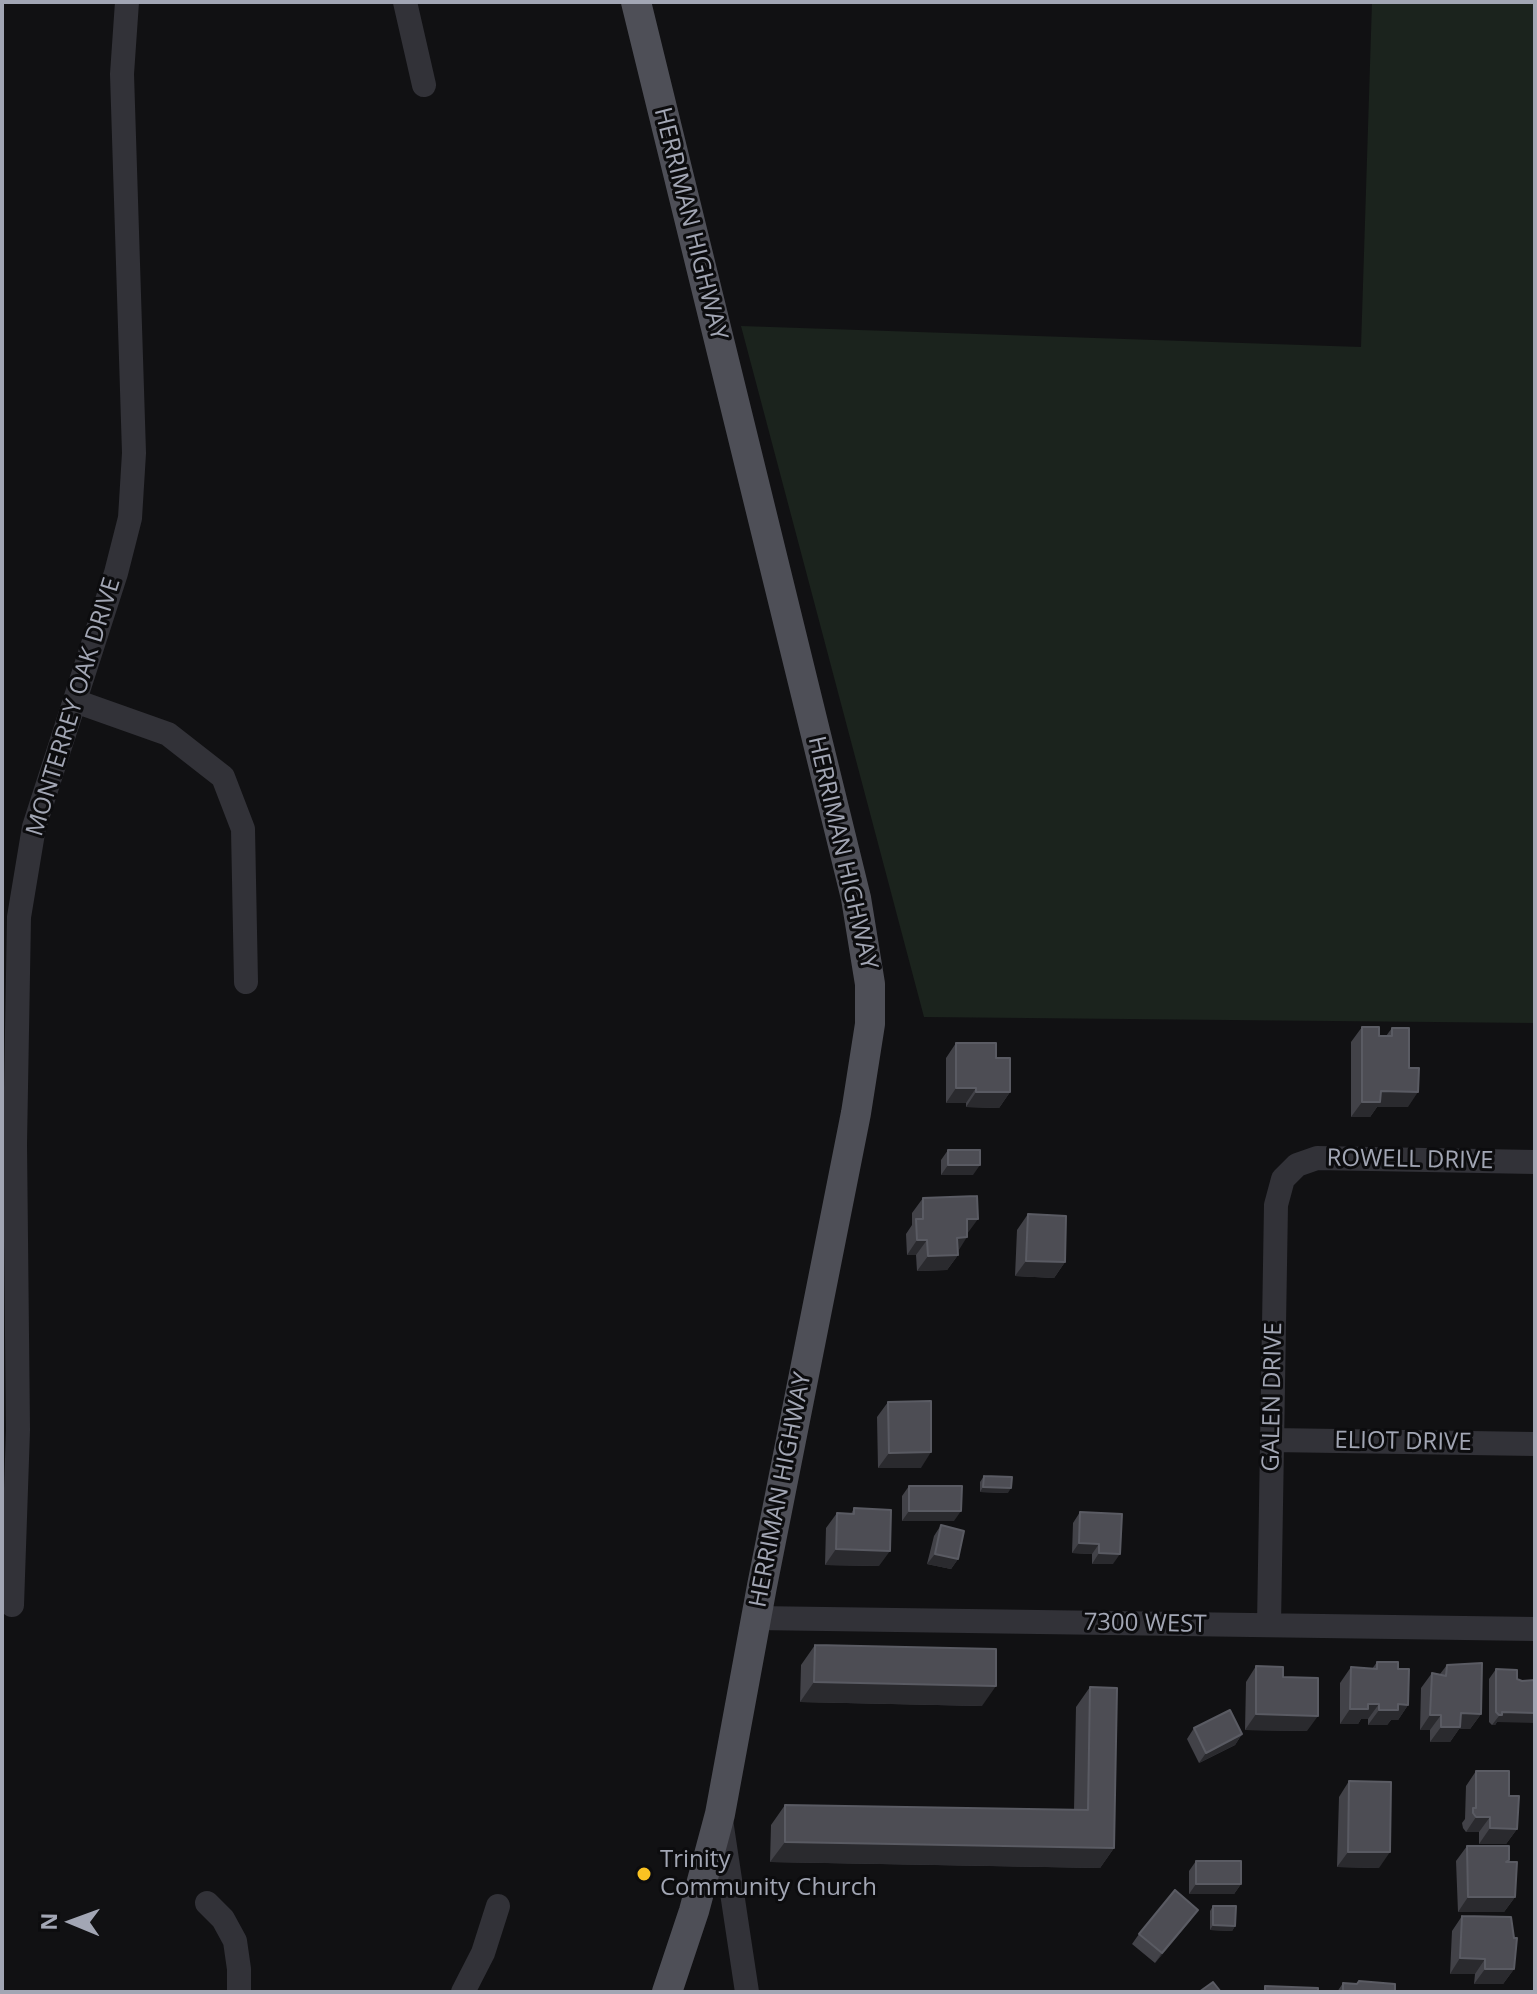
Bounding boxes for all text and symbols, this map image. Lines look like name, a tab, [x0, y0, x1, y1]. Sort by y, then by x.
street label: HERRIMAN HIGHWAY	[647, 105, 733, 343]
street label: MONTERREY OAK DRIVE	[21, 574, 127, 840]
street label: HERRIMAN HIGHWAY	[801, 733, 883, 973]
street label: ROWELL DRIVE	[1326, 1144, 1494, 1176]
street label: GALEN DRIVE	[1257, 1322, 1289, 1472]
street label: HERRIMAN HIGHWAY	[744, 1370, 818, 1610]
street label: ELIOT DRIVE	[1334, 1426, 1472, 1458]
street label: 7300 WEST	[1083, 1609, 1207, 1639]
place label: Trinity Community Church	[660, 1846, 877, 1902]
marker: Trinity Community Church	[635, 1865, 653, 1883]
north arrow	[32, 1882, 112, 1962]
text: N	[33, 1912, 63, 1931]

